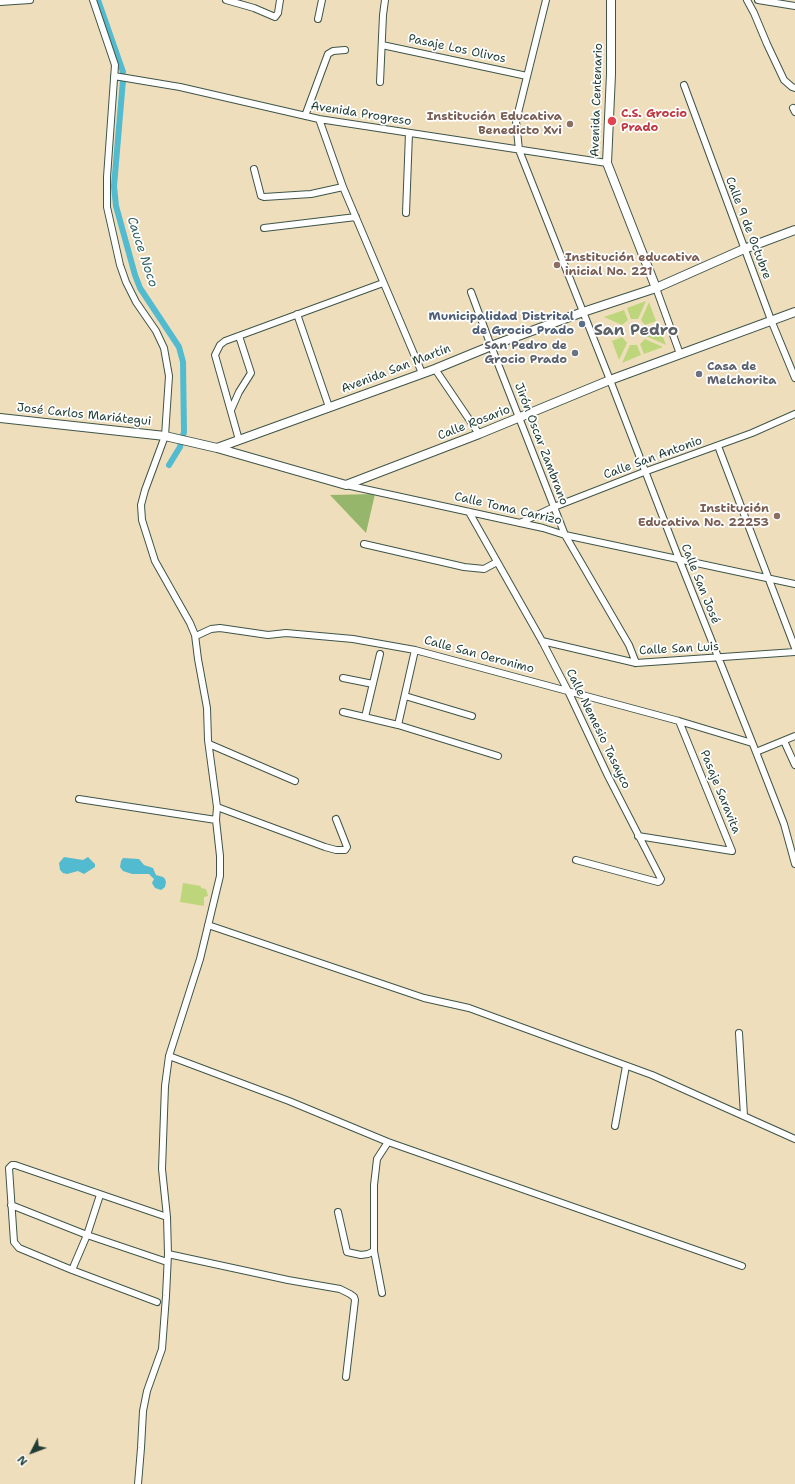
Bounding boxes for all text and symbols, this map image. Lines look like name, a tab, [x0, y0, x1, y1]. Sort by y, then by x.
street label: Pasaje Los Olivos	[407, 32, 507, 66]
street label: Avenida Centenario	[588, 43, 606, 157]
street label: Avenida Progreso	[310, 99, 412, 129]
place label: C.S. Grocio Prado	[621, 107, 687, 135]
place label: Institución Educativa Benedicto Xvi	[427, 110, 562, 138]
marker: C.S. Grocio Prado	[606, 115, 618, 127]
marker: Institución Educativa Benedicto Xvi	[565, 119, 575, 129]
street label: Calle 9 de Octubre	[722, 175, 774, 281]
water label: Cauce Noco	[123, 215, 161, 289]
place label: Institución educativa inicial No. 221	[565, 251, 700, 279]
marker: Institución educativa inicial No. 221	[552, 260, 562, 270]
place label: Municipalidad Distrital de Grocio Prado	[429, 310, 574, 338]
marker: Municipalidad Distrital de Grocio Prado	[577, 319, 587, 329]
district label: San Pedro	[594, 321, 678, 341]
place label: San Pedro de Grocio Prado	[484, 339, 567, 367]
street label: Avenida San Martín	[339, 341, 453, 397]
marker: San Pedro de Grocio Prado	[570, 348, 580, 358]
place label: Casa de Melchorita	[707, 360, 776, 388]
marker: Casa de Melchorita	[694, 369, 704, 379]
street label: Jirón Oscar Zambrano	[511, 381, 571, 507]
street label: José Carlos Mariátegui	[16, 401, 152, 429]
street label: Calle Rosario	[436, 403, 512, 443]
street label: Calle San Antonio	[602, 434, 704, 482]
street label: Calle Toma Carrizo	[453, 490, 563, 528]
place label: Institución Educativa No. 22253	[638, 502, 769, 530]
marker: Institución Educativa No. 22253	[772, 511, 782, 521]
street label: Calle San José	[677, 542, 723, 626]
street label: Calle San Oeronimo	[422, 633, 536, 677]
street label: Calle San Luis	[639, 640, 719, 658]
street label: Calle Nemesio Tasayco	[563, 667, 633, 791]
street label: Pasaje Saravita	[697, 748, 743, 836]
north arrow	[12, 1432, 52, 1472]
text: N	[14, 1452, 31, 1469]

